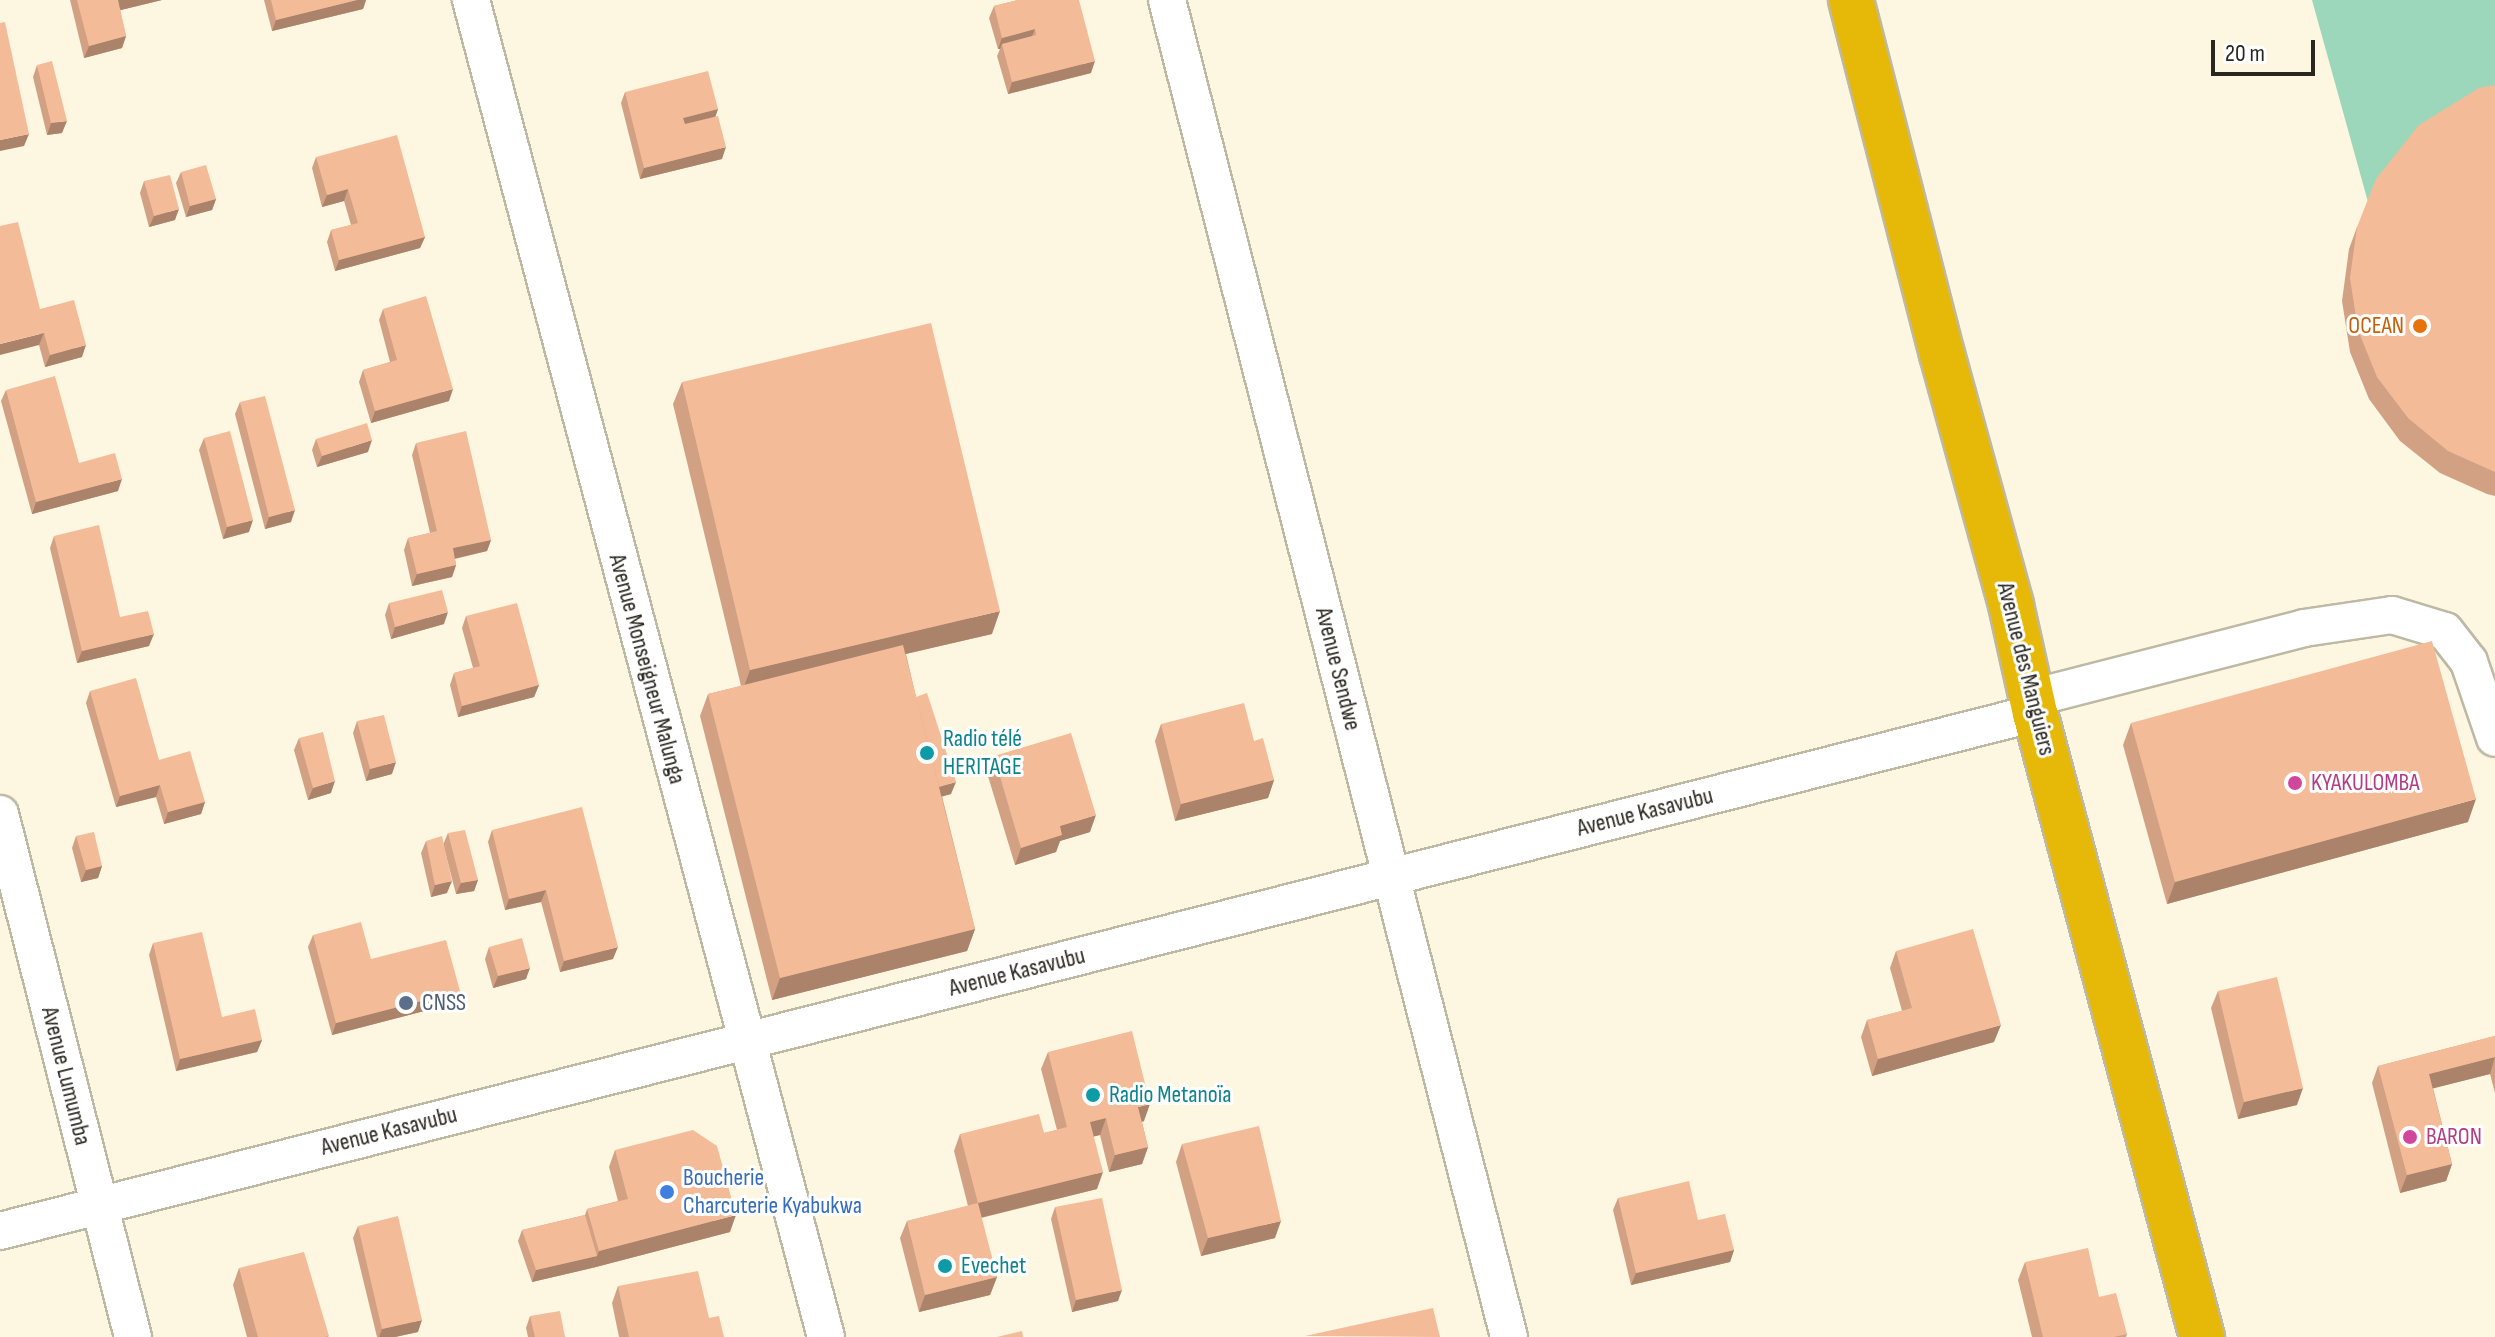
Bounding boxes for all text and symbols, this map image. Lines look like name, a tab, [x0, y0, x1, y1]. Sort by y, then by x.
scale bar	[2215, 24, 2319, 74]
text: 20 m	[2225, 39, 2265, 68]
place label: OCEAN	[2348, 312, 2404, 340]
marker: OCEAN	[2411, 317, 2429, 335]
street label: Avenue Monseigneur Malunga	[602, 551, 692, 787]
street label: Avenue des Manguiers	[1991, 580, 2061, 758]
street label: Avenue Sendwe	[1309, 605, 1367, 733]
place label: Radio télé HERITAGE	[943, 725, 1022, 781]
marker: Radio télé HERITAGE	[918, 744, 936, 762]
place label: KYAKULOMBA	[2311, 769, 2419, 797]
marker: KYAKULOMBA	[2286, 774, 2304, 792]
street label: Avenue Kasavubu	[1574, 781, 1716, 843]
street label: Avenue Kasavubu	[946, 941, 1088, 1003]
place label: CNSS	[422, 989, 466, 1017]
marker: CNSS	[397, 994, 415, 1012]
street label: Avenue Lumumba	[35, 1004, 97, 1148]
place label: Radio Metanoïa	[1109, 1081, 1231, 1109]
marker: Radio Metanoïa	[1084, 1086, 1102, 1104]
street label: Avenue Kasavubu	[318, 1100, 460, 1162]
place label: BARON	[2426, 1123, 2482, 1151]
marker: BARON	[2401, 1128, 2419, 1146]
place label: Boucherie Charcuterie Kyabukwa	[683, 1164, 862, 1220]
marker: Boucherie Charcuterie Kyabukwa	[658, 1183, 676, 1201]
place label: Evechet	[961, 1252, 1026, 1280]
marker: Evechet	[936, 1257, 954, 1275]

